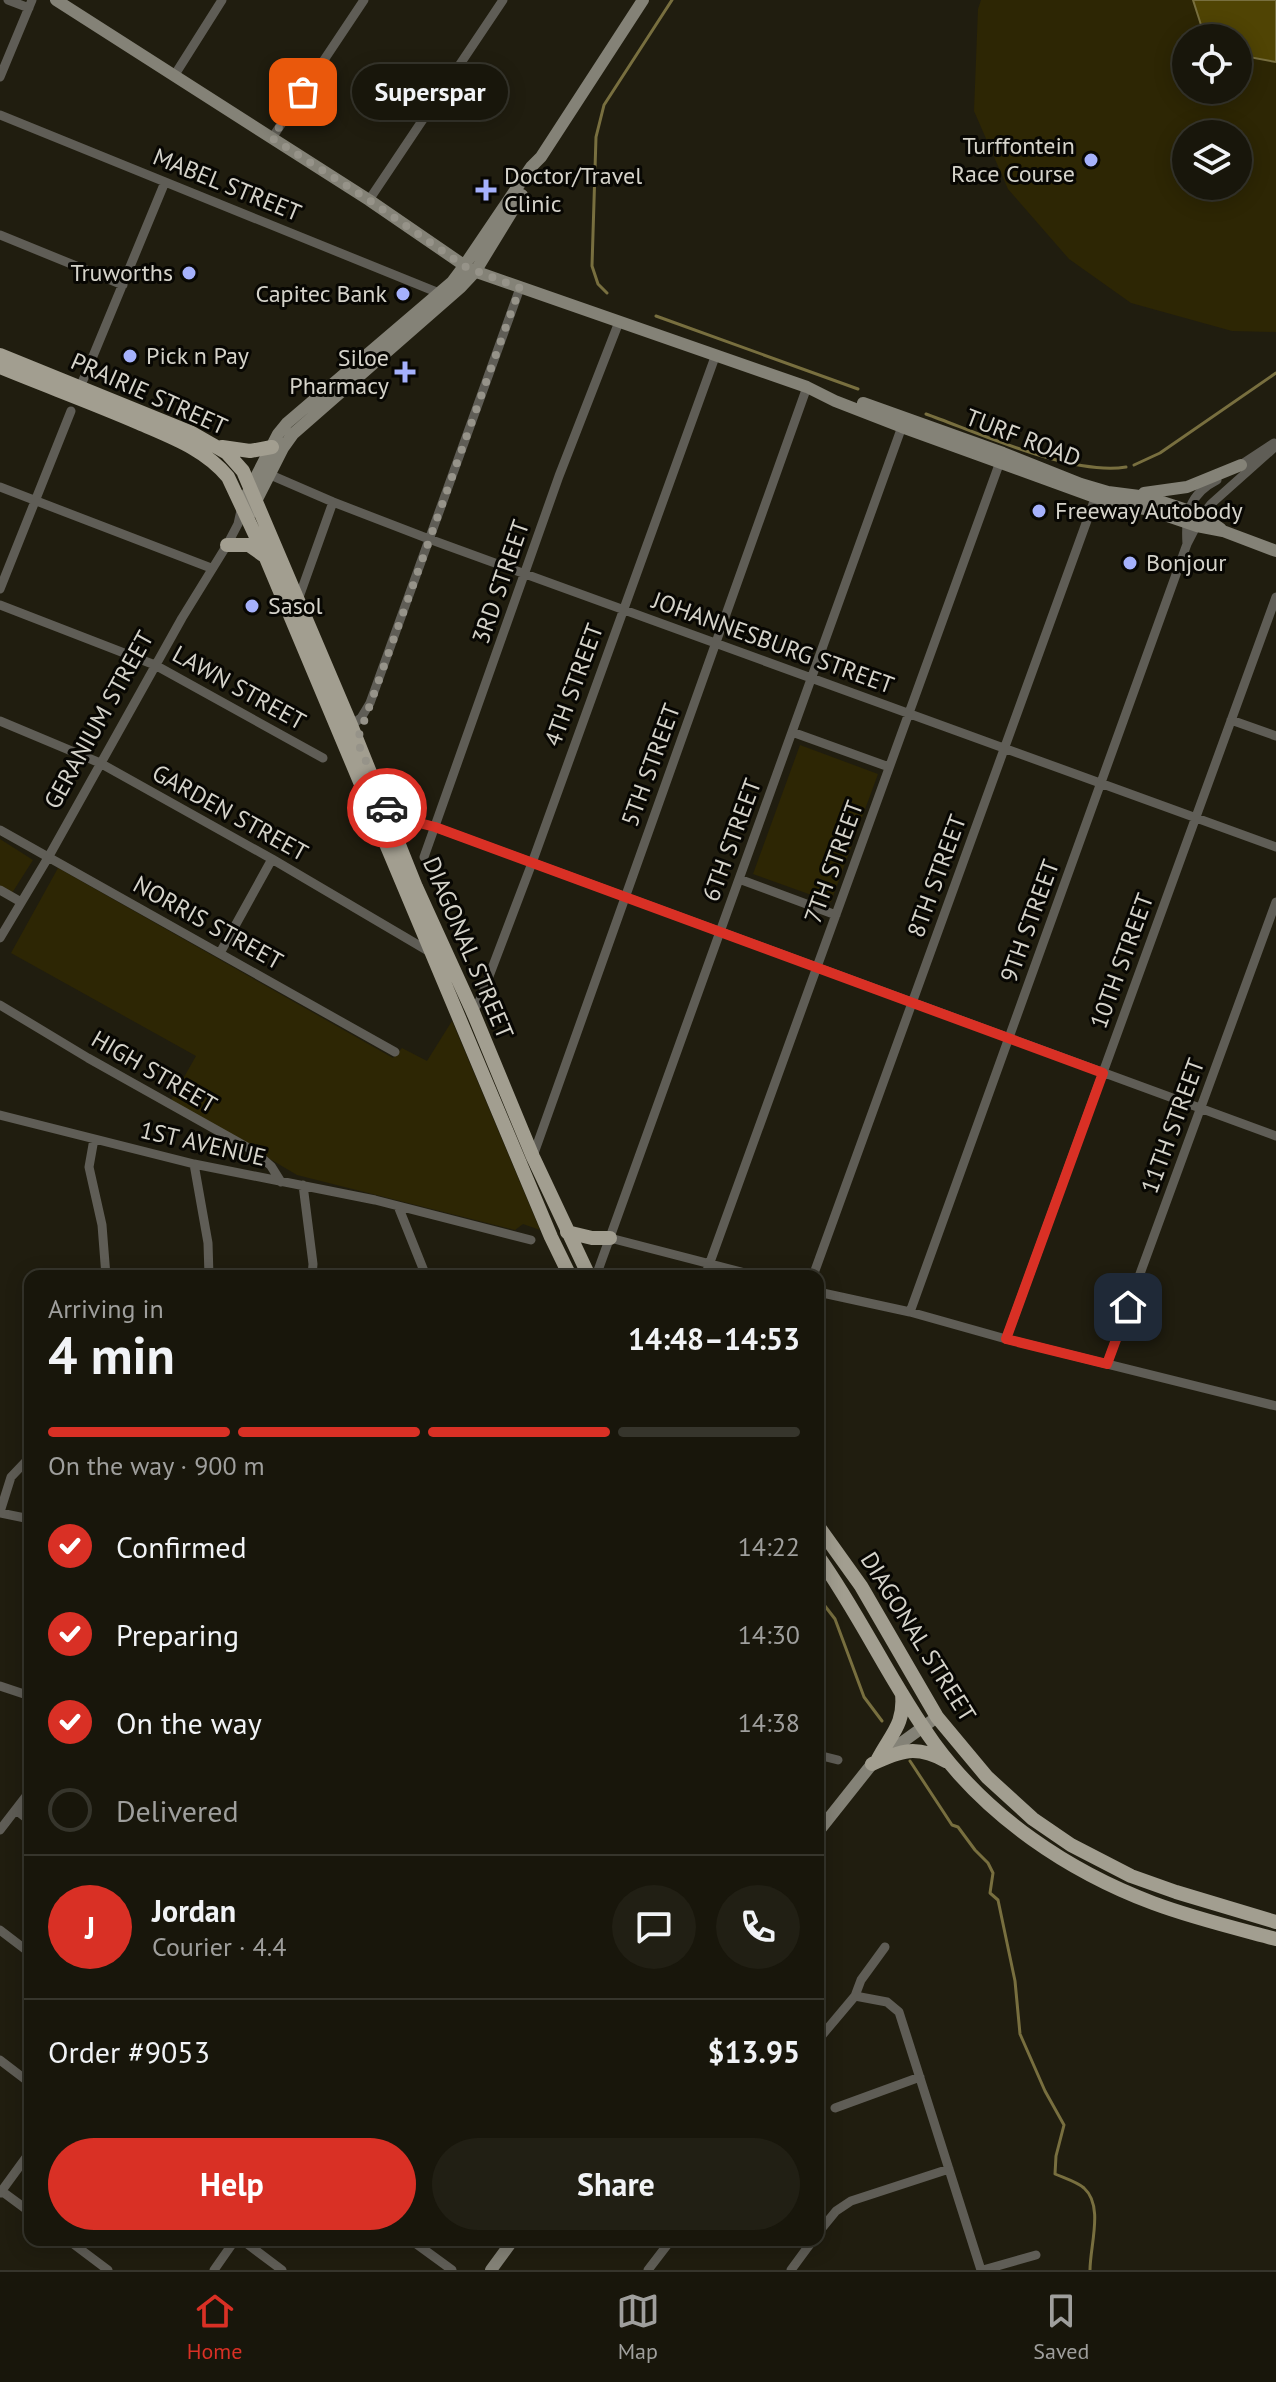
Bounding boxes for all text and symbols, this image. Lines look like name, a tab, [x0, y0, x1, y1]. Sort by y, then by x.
map controls	[1172, 24, 1252, 200]
button: locate	[1172, 24, 1252, 104]
pin	[269, 58, 337, 126]
callout: Superspar	[351, 64, 507, 120]
icon: bag	[281, 70, 325, 114]
text: Superspar	[374, 75, 486, 108]
button: layers	[1172, 120, 1252, 200]
place label: Turffontein Race Course	[951, 130, 1075, 189]
street label: MABEL STREET	[149, 141, 306, 228]
marker: Turffontein Race Course	[1082, 151, 1100, 169]
place label: Doctor/Travel Clinic	[504, 160, 642, 219]
marker: Doctor/Travel Clinic	[475, 179, 497, 201]
place label: Truworths	[71, 257, 173, 288]
marker: Truworths	[180, 264, 198, 282]
place label: Capitec Bank	[255, 278, 387, 309]
marker: Capitec Bank	[394, 285, 412, 303]
place label: Pick n Pay	[146, 340, 249, 371]
place label: Siloe Pharmacy	[289, 342, 389, 401]
street label: PRAIRIE STREET	[66, 345, 232, 442]
marker: Pick n Pay	[121, 347, 139, 365]
marker: Siloe Pharmacy	[396, 363, 414, 381]
street label: TURF ROAD	[961, 401, 1085, 474]
place label: Freeway Autobody	[1055, 495, 1243, 526]
marker: Freeway Autobody	[1030, 502, 1048, 520]
street label: 3RD STREET	[465, 516, 536, 648]
place label: Bonjour	[1146, 547, 1226, 578]
marker: Bonjour	[1121, 554, 1139, 572]
street label: JOHANNESBURG STREET	[647, 584, 898, 701]
place label: Sasol	[268, 590, 323, 621]
marker: Sasol	[243, 597, 261, 615]
street label: 4TH STREET	[537, 619, 610, 750]
street label: GERANIUM STREET	[37, 625, 160, 814]
street label: LAWN STREET	[167, 638, 311, 737]
street label: 5TH STREET	[614, 699, 687, 830]
street label: GARDEN STREET	[147, 757, 314, 868]
courier	[347, 768, 427, 848]
street label: 6TH STREET	[695, 774, 768, 905]
icon: car	[365, 786, 409, 830]
street label: 7TH STREET	[797, 796, 870, 927]
street label: 8TH STREET	[900, 810, 973, 941]
street label: DIAGONAL STREET	[416, 852, 521, 1043]
street label: 9TH STREET	[993, 855, 1066, 986]
street label: NORRIS STREET	[128, 869, 289, 977]
street label: 10TH STREET	[1083, 889, 1160, 1033]
street label: HIGH STREET	[86, 1023, 223, 1120]
street label: 11TH STREET	[1134, 1054, 1211, 1198]
street label: 1ST AVENUE	[137, 1114, 269, 1173]
pin	[1094, 1273, 1162, 1341]
icon: home	[1106, 1285, 1150, 1329]
text: Arriving in	[48, 1292, 164, 1325]
text: 14:48–14:53	[628, 1319, 800, 1358]
text: 4 min	[48, 1321, 175, 1388]
text: On the way · 900 m	[48, 1449, 265, 1482]
icon: check	[48, 1524, 92, 1568]
text: Confirmed	[116, 1527, 247, 1566]
text: 14:22	[738, 1530, 800, 1563]
street label: DIAGONAL STREET	[854, 1546, 983, 1727]
icon: check	[48, 1612, 92, 1656]
text: Preparing	[116, 1615, 239, 1654]
text: 14:30	[738, 1618, 800, 1651]
icon: check	[48, 1700, 92, 1744]
text: On the way	[116, 1703, 262, 1742]
text: 14:38	[738, 1706, 800, 1739]
text: Delivered	[116, 1791, 239, 1830]
button: chat	[612, 1885, 696, 1969]
button: phone	[716, 1885, 800, 1969]
text: Jordan	[152, 1891, 236, 1930]
text: J	[85, 1908, 95, 1947]
text: Courier · 4.4	[152, 1930, 286, 1963]
text: Order #9053	[48, 2032, 210, 2071]
text: $13.95	[708, 2032, 800, 2071]
button: Help	[48, 2138, 416, 2230]
button: Share	[432, 2138, 800, 2230]
tab: Home	[187, 2289, 242, 2365]
tab: Map	[616, 2289, 660, 2365]
tab: Saved	[1033, 2289, 1089, 2365]

